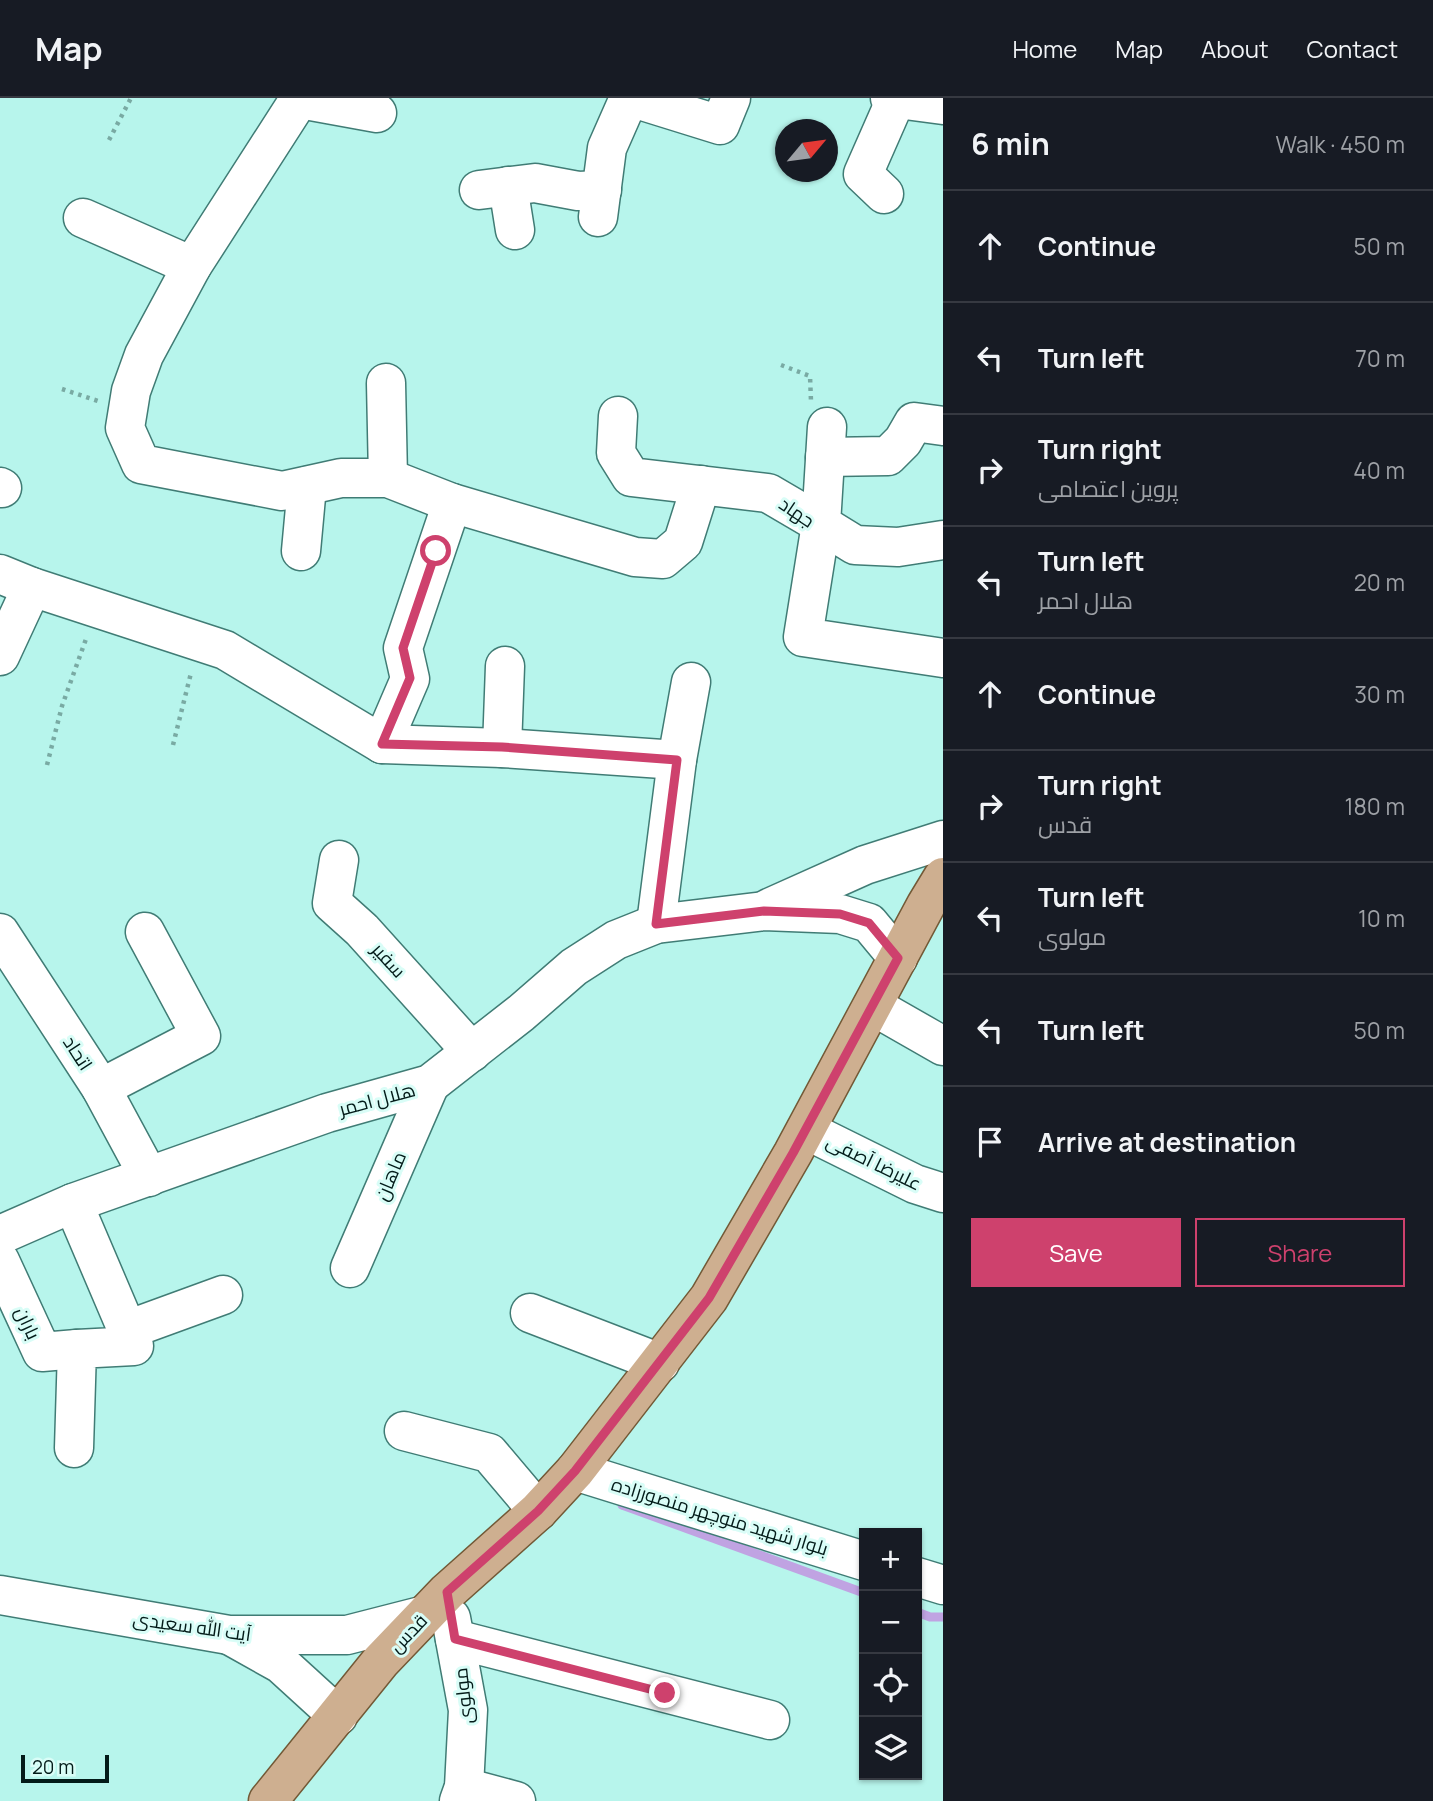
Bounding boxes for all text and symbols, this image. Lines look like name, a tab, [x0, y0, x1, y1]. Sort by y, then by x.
text: Map	[35, 26, 103, 71]
text: Home	[1012, 32, 1077, 65]
text: Map	[1115, 32, 1163, 65]
text: About	[1201, 32, 1269, 65]
text: Contact	[1307, 32, 1398, 65]
north arrow	[775, 119, 838, 182]
text: 6 min	[971, 123, 1050, 164]
text: Walk · 450 m	[1276, 128, 1405, 160]
icon: ahead	[971, 227, 1009, 265]
text: Continue	[1038, 228, 1156, 264]
text: 50 m	[1354, 230, 1405, 262]
icon: left	[971, 339, 1009, 377]
text: Turn left	[1038, 340, 1145, 376]
text: 70 m	[1355, 342, 1405, 374]
text: Turn right	[1038, 431, 1162, 467]
icon: right	[971, 451, 1009, 489]
text: 40 m	[1353, 454, 1405, 486]
text: پروین اعتصامی	[1038, 472, 1178, 504]
street label: جهاد	[774, 491, 820, 533]
route start	[420, 535, 451, 566]
text: Turn left	[1038, 543, 1145, 579]
icon: left	[971, 563, 1009, 601]
text: 20 m	[1354, 566, 1405, 598]
text: هلال احمر	[1038, 584, 1133, 616]
icon: ahead	[971, 675, 1009, 713]
text: Continue	[1038, 676, 1156, 712]
text: 30 m	[1354, 678, 1405, 710]
text: Turn right	[1038, 767, 1162, 803]
icon: right	[971, 787, 1009, 825]
text: 180 m	[1345, 790, 1405, 822]
text: قدس	[1038, 808, 1092, 840]
text: Turn left	[1038, 879, 1145, 915]
icon: left	[971, 899, 1009, 937]
text: 10 m	[1358, 902, 1405, 934]
text: مولوی	[1038, 920, 1106, 952]
street label: سفیر	[366, 936, 412, 983]
icon: left	[971, 1011, 1009, 1049]
text: Turn left	[1038, 1012, 1145, 1048]
text: 50 m	[1354, 1014, 1405, 1046]
street label: اتحاد	[57, 1031, 99, 1075]
street label: هلال احمر	[335, 1076, 418, 1122]
icon: arrive	[971, 1123, 1009, 1161]
text: Arrive at destination	[1038, 1124, 1296, 1160]
street label: علیرضا آصفی	[822, 1128, 926, 1196]
street label: ماهان	[368, 1147, 412, 1205]
button: Save	[971, 1218, 1181, 1287]
button: Share	[1195, 1218, 1405, 1287]
street label: باران	[9, 1302, 47, 1344]
street label: بلوار شهید منوچهر منصورزاده	[608, 1471, 832, 1561]
map controls	[859, 1528, 922, 1780]
button: +	[859, 1528, 922, 1591]
button: −	[859, 1591, 922, 1654]
street label: آیت الله سعیدی	[131, 1605, 253, 1647]
street label: قدس	[383, 1608, 433, 1658]
button: locate	[859, 1654, 922, 1717]
street label: مولوی	[447, 1667, 479, 1725]
route end	[649, 1677, 680, 1708]
button: layers	[859, 1717, 922, 1780]
scale bar	[21, 1752, 108, 1784]
text: 20 m	[32, 1754, 74, 1780]

